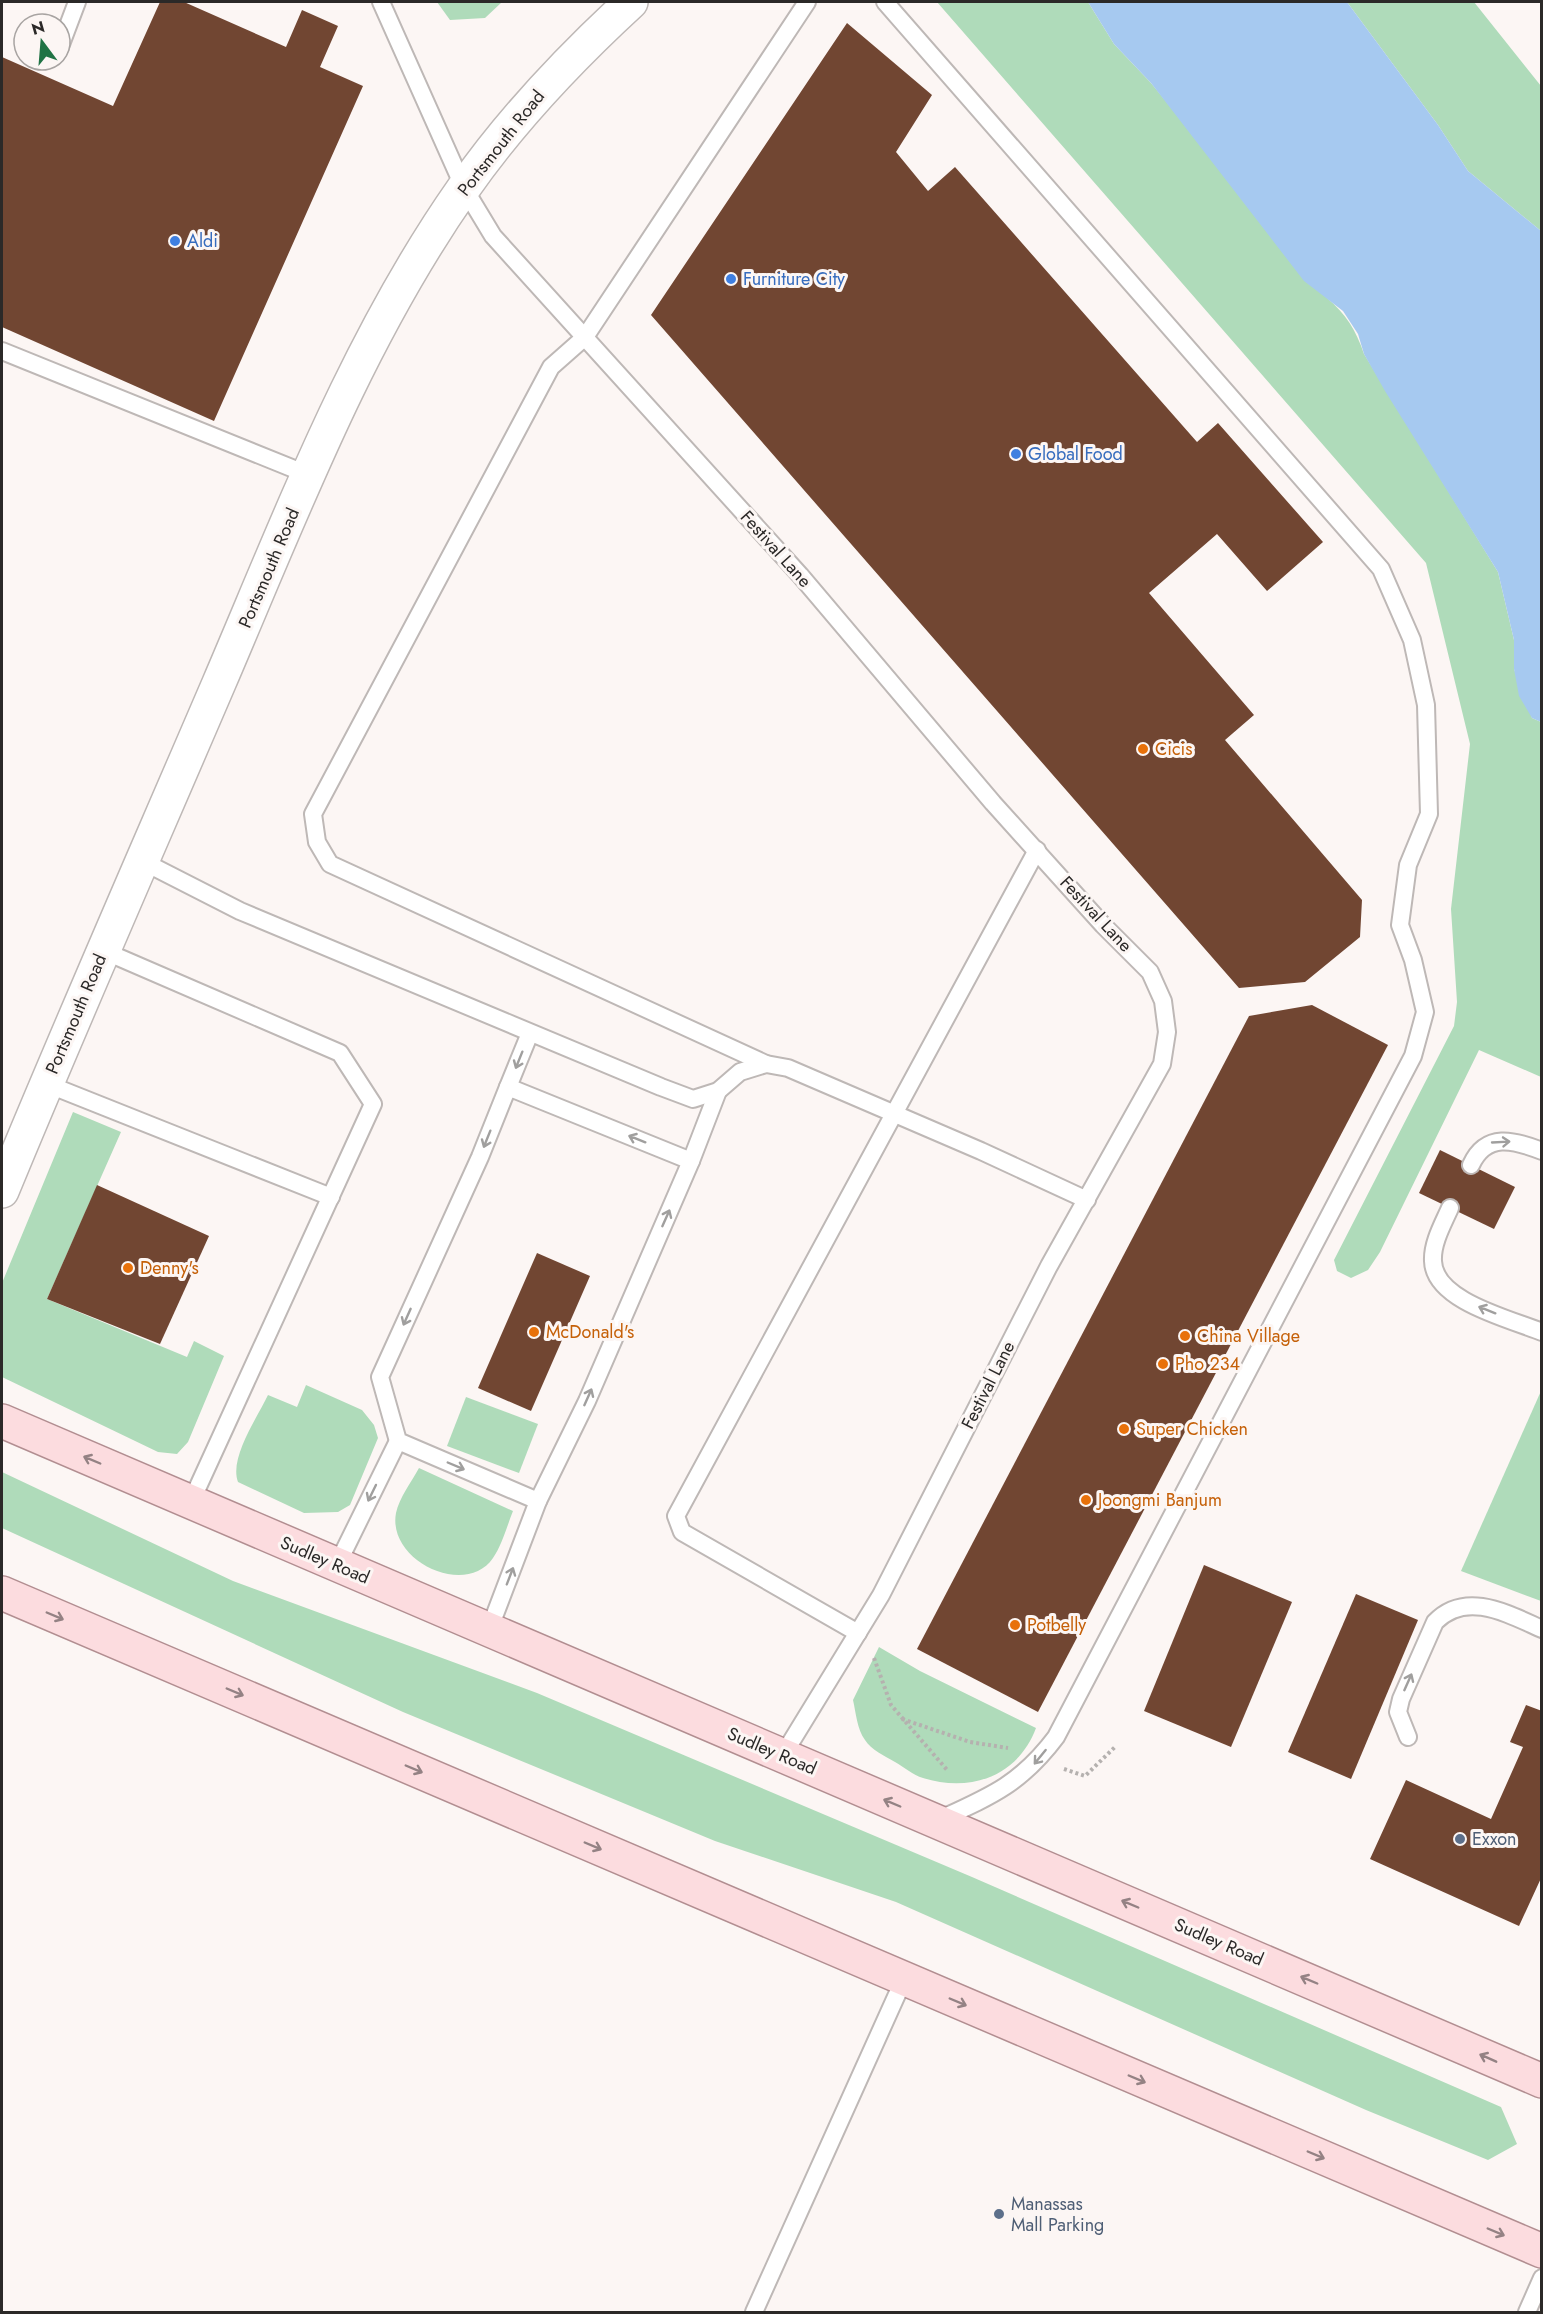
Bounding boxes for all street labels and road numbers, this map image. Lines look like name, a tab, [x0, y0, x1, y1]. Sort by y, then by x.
street label: Portsmouth Road	[451, 84, 551, 202]
street label: Portsmouth Road	[232, 504, 306, 632]
street label: Festival Lane	[734, 505, 818, 593]
street label: Festival Lane	[1054, 870, 1138, 958]
street label: Portsmouth Road	[39, 950, 113, 1078]
street label: Festival Lane	[955, 1337, 1021, 1433]
street label: Sudley Road	[276, 1529, 374, 1591]
street label: Sudley Road	[723, 1720, 821, 1782]
street label: Sudley Road	[1170, 1911, 1268, 1973]

